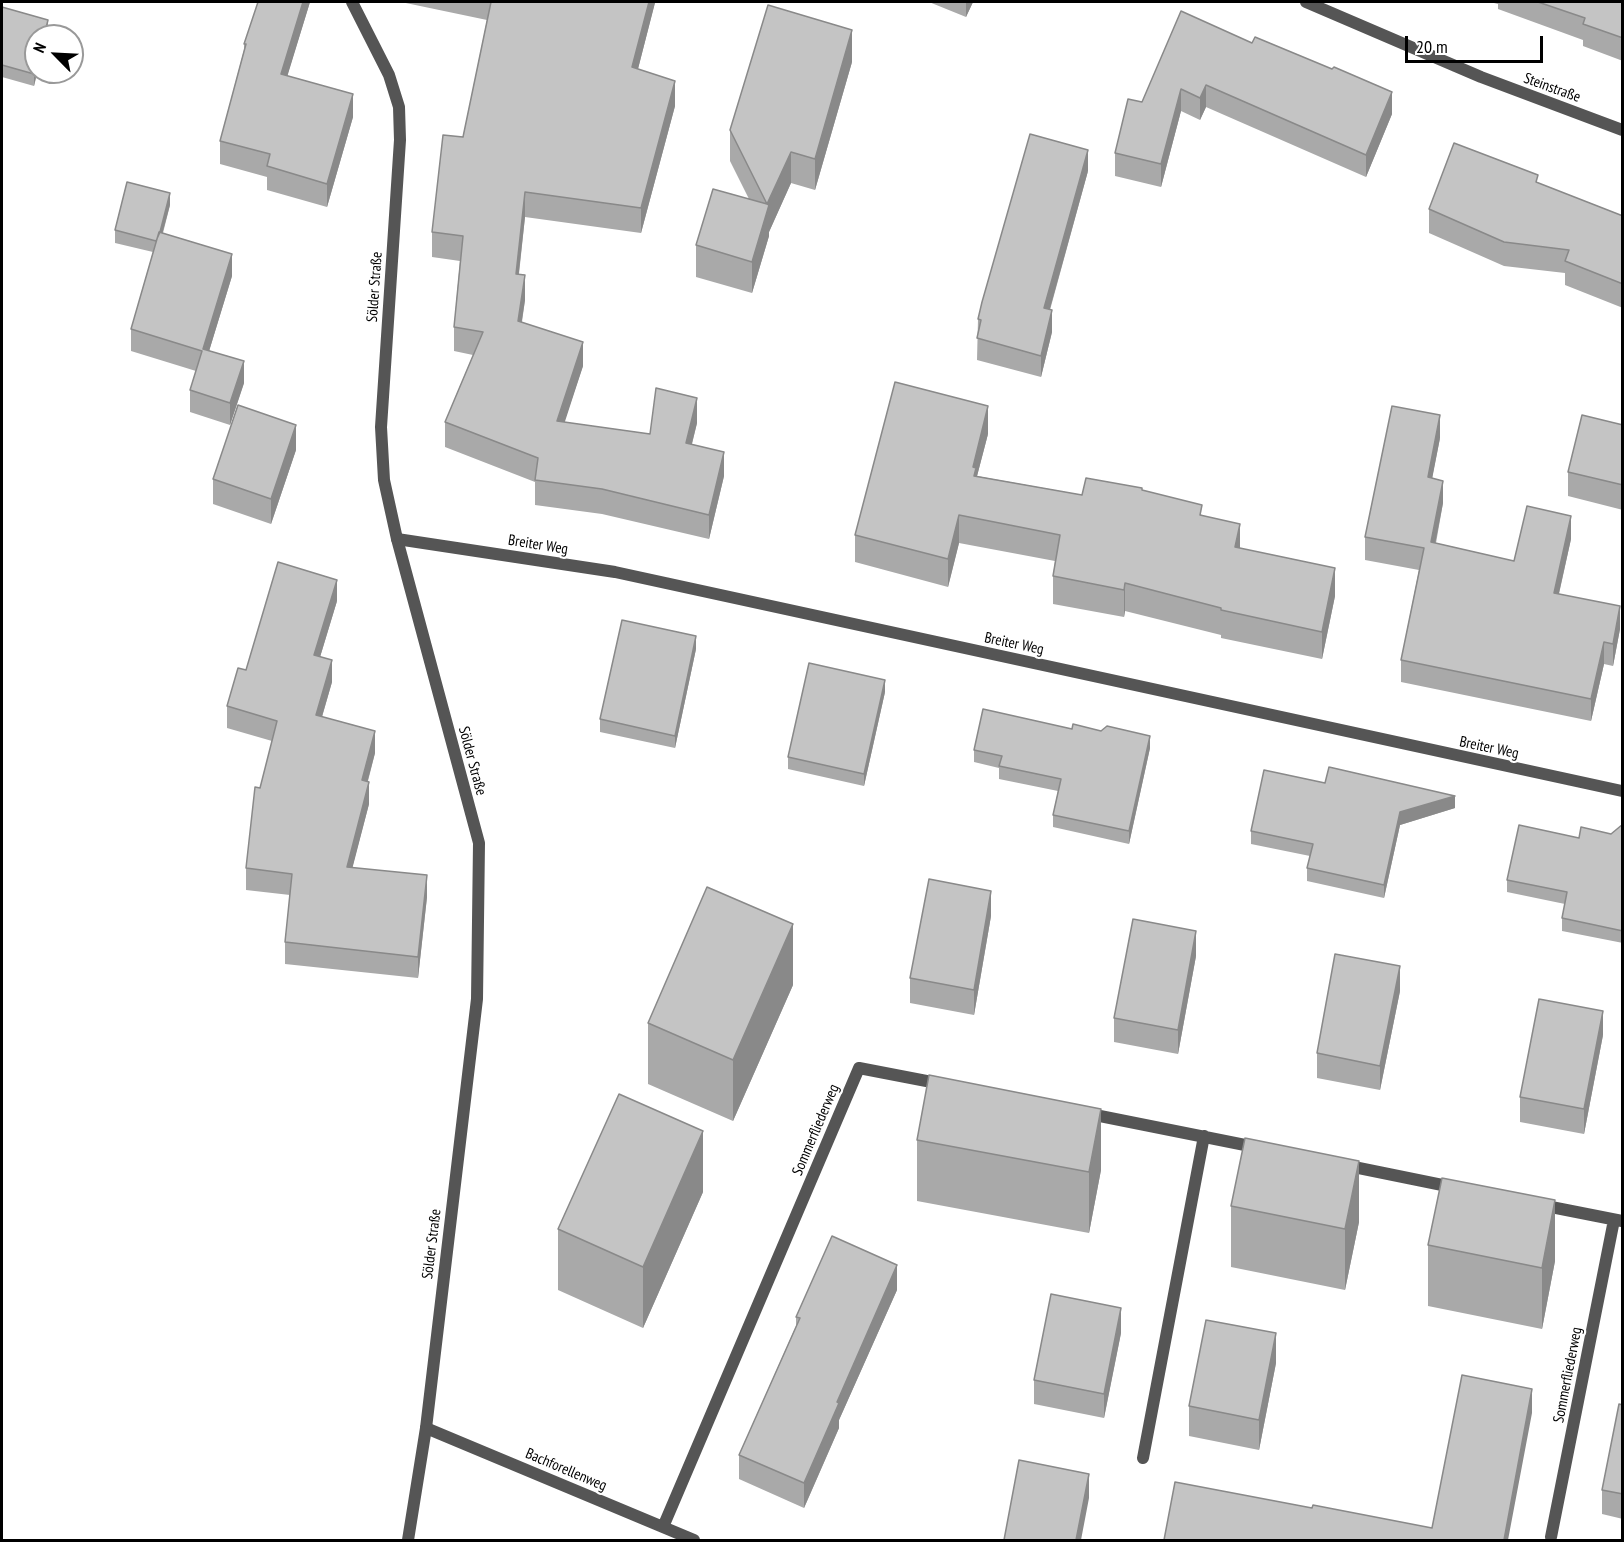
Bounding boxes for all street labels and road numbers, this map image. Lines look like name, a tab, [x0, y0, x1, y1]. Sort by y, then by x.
street label: Steinstraße	[1521, 69, 1583, 107]
street label: Sölder Straße	[364, 251, 386, 323]
street label: Breiter Weg	[507, 531, 569, 559]
street label: Breiter Weg	[983, 629, 1045, 659]
street label: Sölder Straße	[454, 725, 490, 797]
street label: Breiter Weg	[1458, 733, 1520, 763]
street label: Sommerfliederweg	[789, 1082, 843, 1178]
street label: Sölder Straße	[419, 1208, 445, 1280]
street label: Sommerfliederweg	[1550, 1326, 1586, 1424]
street label: Bachforellenweg	[523, 1445, 609, 1495]

